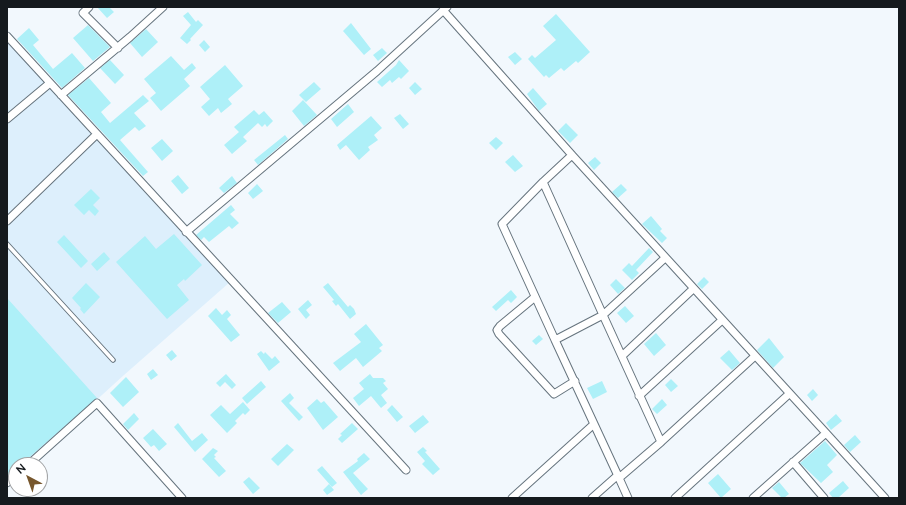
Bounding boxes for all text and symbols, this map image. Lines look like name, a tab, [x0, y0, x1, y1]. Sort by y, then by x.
north arrow	[8, 457, 48, 497]
text: N	[13, 461, 28, 476]

